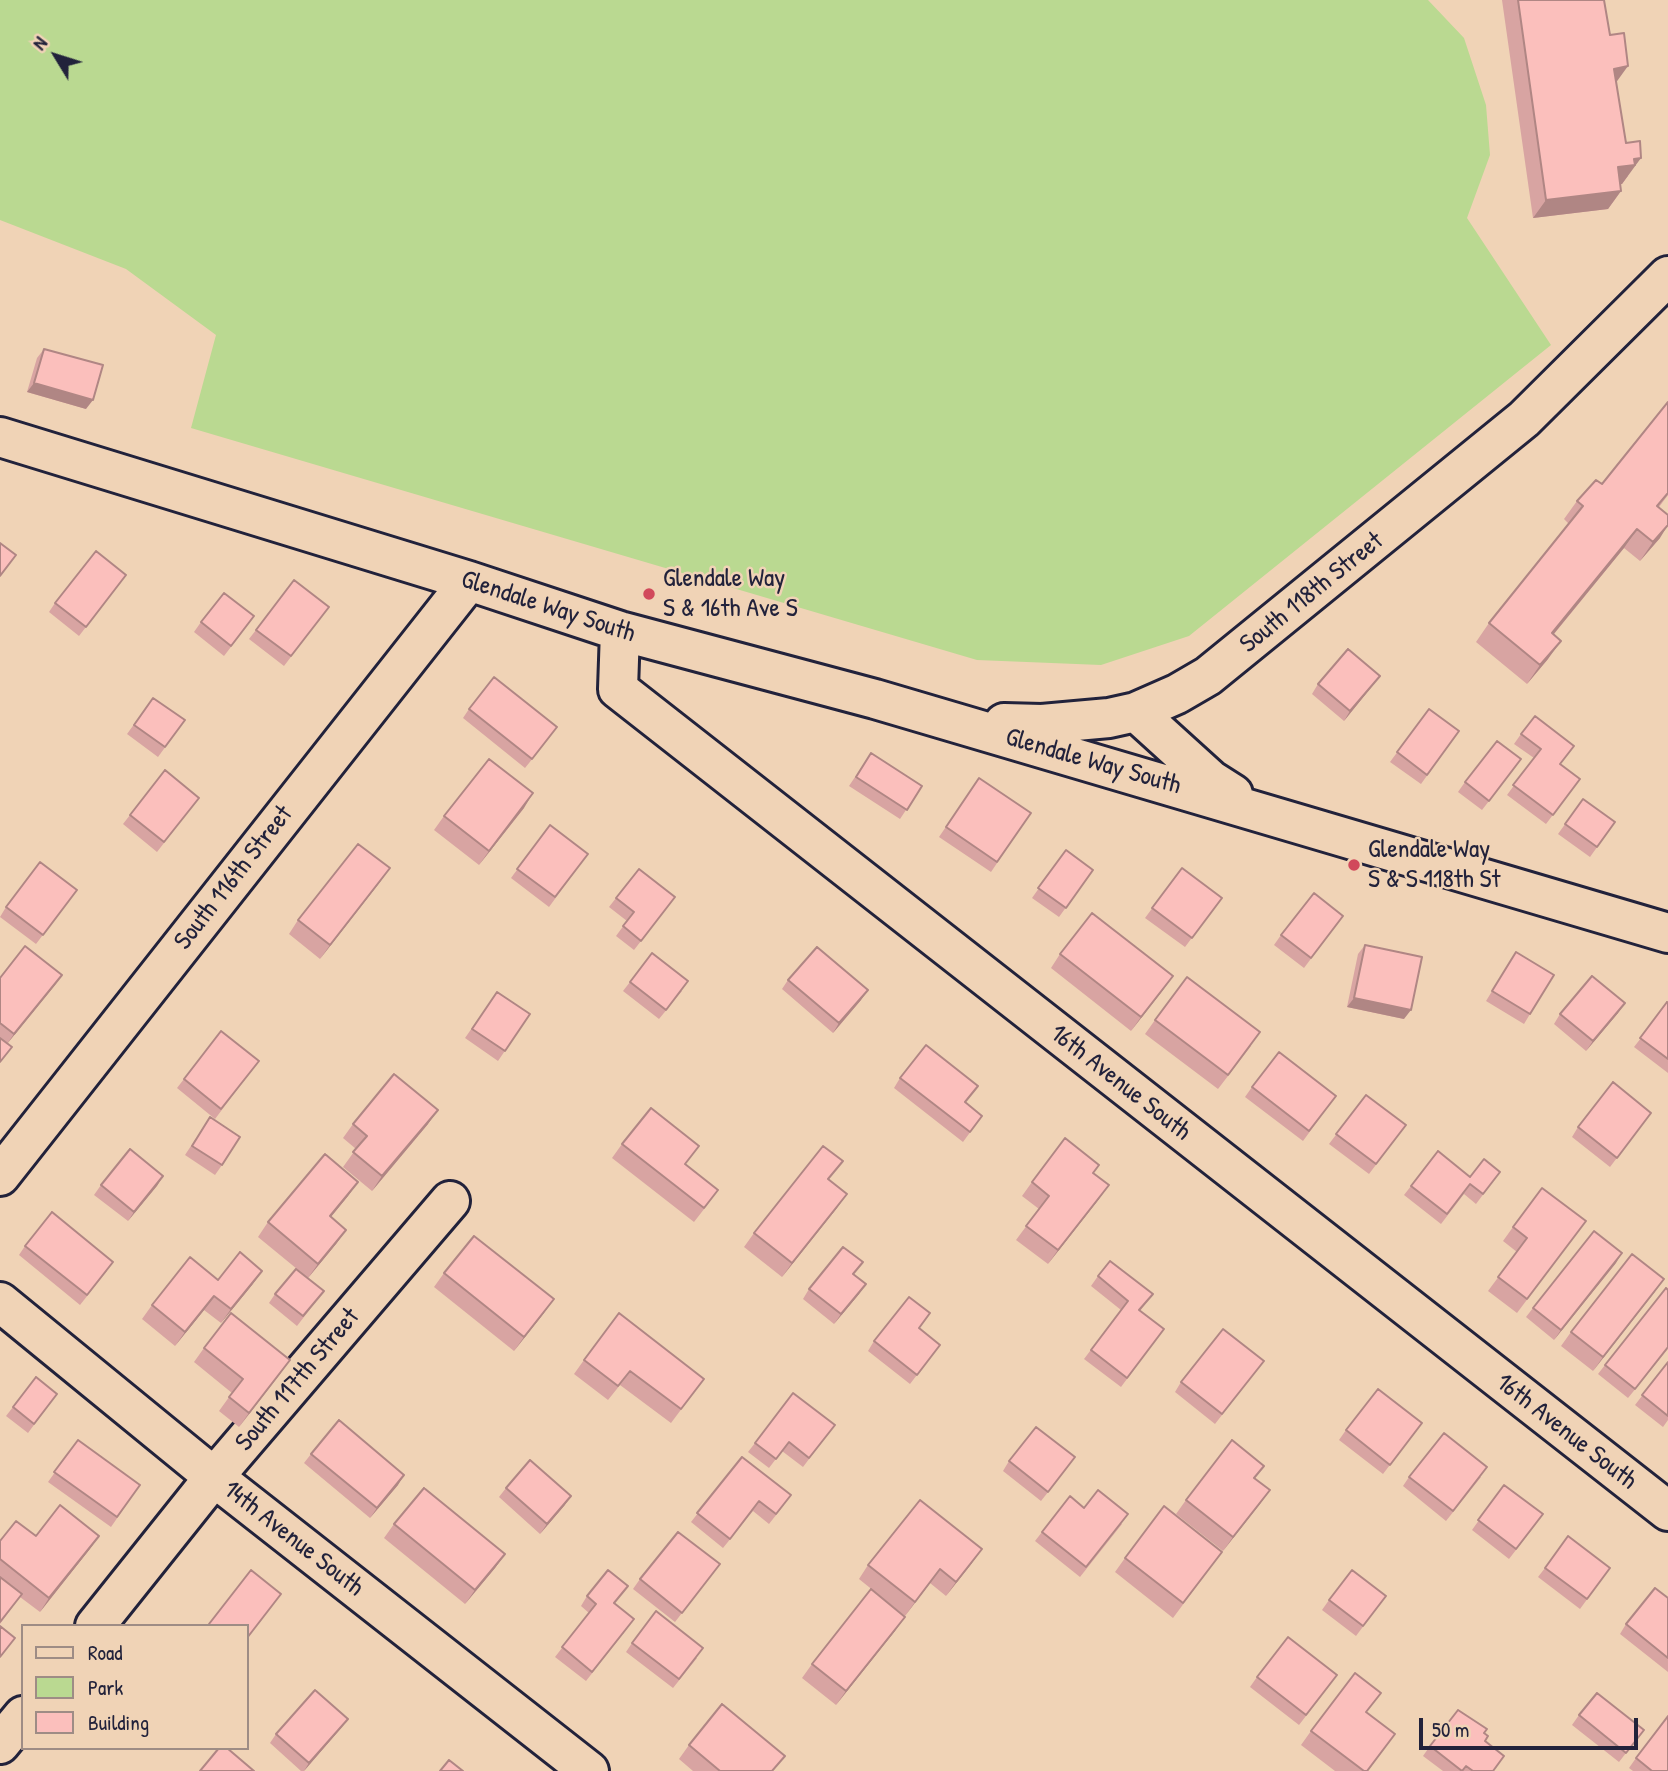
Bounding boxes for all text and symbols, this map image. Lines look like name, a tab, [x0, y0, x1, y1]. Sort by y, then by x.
north arrow	[21, 21, 91, 91]
text: N	[26, 31, 53, 55]
street label: South 118th Street	[1234, 526, 1390, 660]
place label: Glendale Way S & 16th Ave S	[663, 563, 798, 624]
street label: Glendale Way South	[457, 564, 639, 650]
marker: Glendale Way S & 16th Ave S	[641, 586, 657, 602]
street label: Glendale Way South	[1002, 722, 1184, 802]
street label: South 116th Street	[168, 800, 300, 956]
place label: Glendale Way S & S 118th St	[1368, 834, 1500, 896]
marker: Glendale Way S & S 118th St	[1346, 857, 1362, 873]
street label: 16th Avenue South	[1043, 1018, 1197, 1148]
street label: South 117th Street	[229, 1302, 367, 1458]
street label: 16th Avenue South	[1489, 1367, 1643, 1497]
street label: 14th Avenue South	[217, 1474, 369, 1604]
legend	[21, 1624, 248, 1750]
text: Road	[88, 1638, 122, 1667]
text: Park	[88, 1673, 123, 1702]
scale bar	[1423, 1704, 1642, 1748]
text: Building	[88, 1708, 149, 1737]
text: 50 m	[1432, 1715, 1469, 1744]

